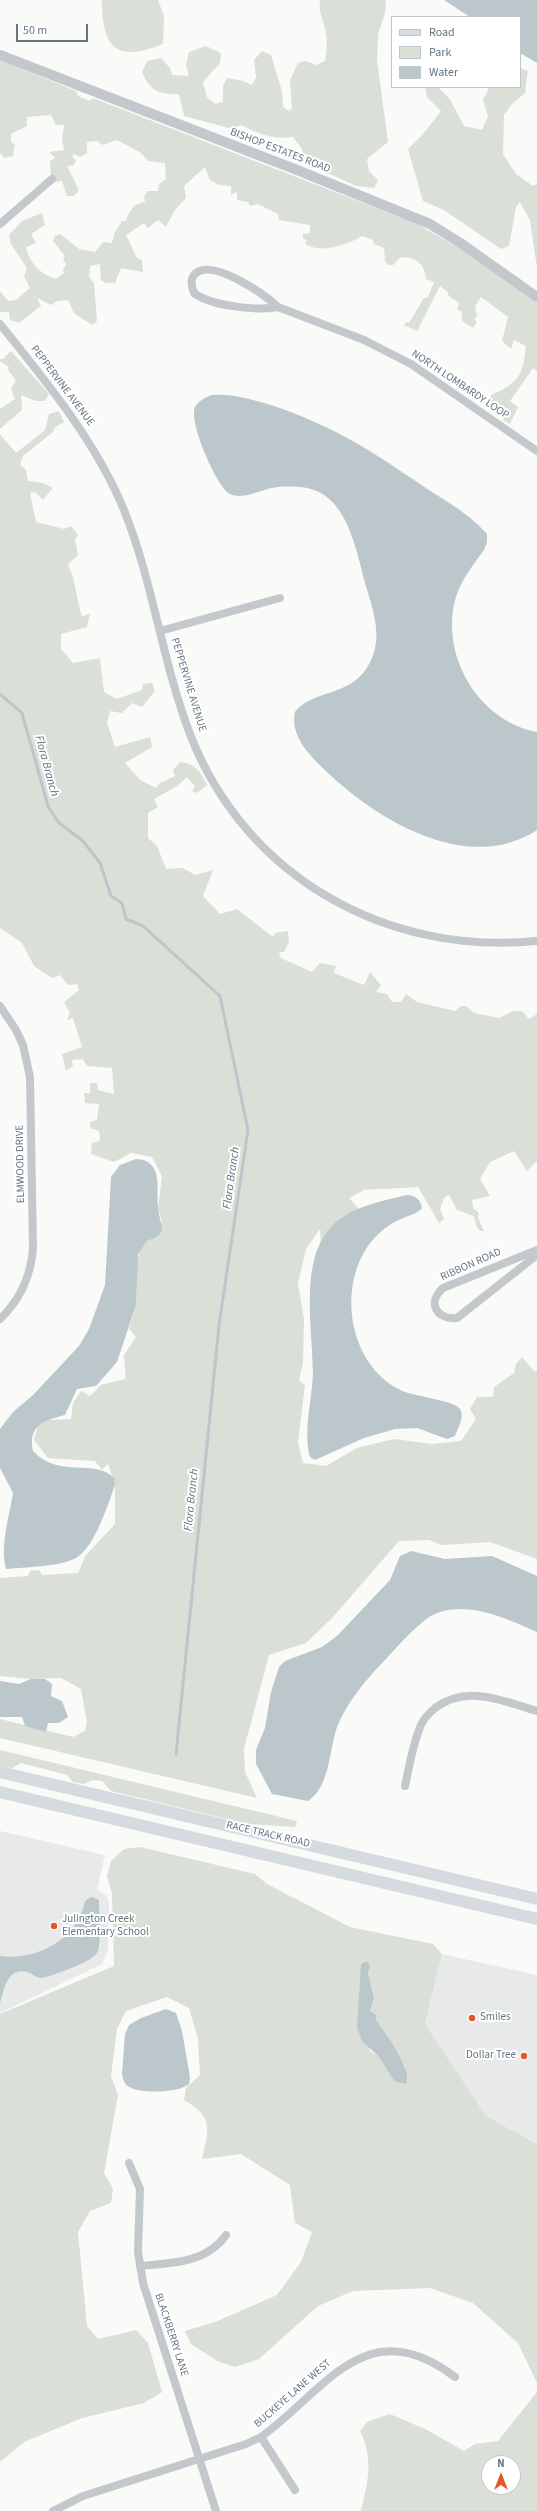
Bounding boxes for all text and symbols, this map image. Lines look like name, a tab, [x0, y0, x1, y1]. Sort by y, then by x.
scale bar	[18, 16, 90, 42]
legend	[391, 16, 521, 88]
text: 50 m	[23, 22, 47, 39]
text: Road	[429, 24, 455, 41]
text: Park	[429, 44, 451, 61]
text: Water	[429, 64, 458, 81]
street label: BISHOP ESTATES ROAD	[228, 126, 332, 176]
street label: PEPPERVINE AVENUE	[27, 343, 97, 429]
street label: NORTH LOMBARDY LOOP	[409, 347, 511, 423]
street label: PEPPERVINE AVENUE	[167, 636, 209, 734]
water label: Flora Branch	[31, 734, 61, 798]
street label: ELMWOOD DRIVE	[14, 1125, 28, 1203]
water label: Flora Branch	[221, 1146, 243, 1210]
street label: RIBBON ROAD	[439, 1246, 503, 1284]
water label: Flora Branch	[182, 1468, 202, 1532]
street label: RACE TRACK ROAD	[225, 1819, 311, 1851]
place label: Julington Creek Elementary School	[62, 1913, 149, 1939]
marker: Julington Creek Elementary School	[49, 1921, 59, 1931]
place label: Smiles	[480, 2011, 511, 2025]
marker: Smiles	[467, 2013, 477, 2023]
place label: Dollar Tree	[466, 2049, 516, 2063]
marker: Dollar Tree	[519, 2051, 529, 2061]
street label: BLACKBERRY LANE	[151, 2292, 191, 2378]
street label: BUCKEYE LANE WEST	[252, 2357, 334, 2431]
north arrow	[481, 2455, 521, 2495]
text: N	[497, 2456, 505, 2471]

